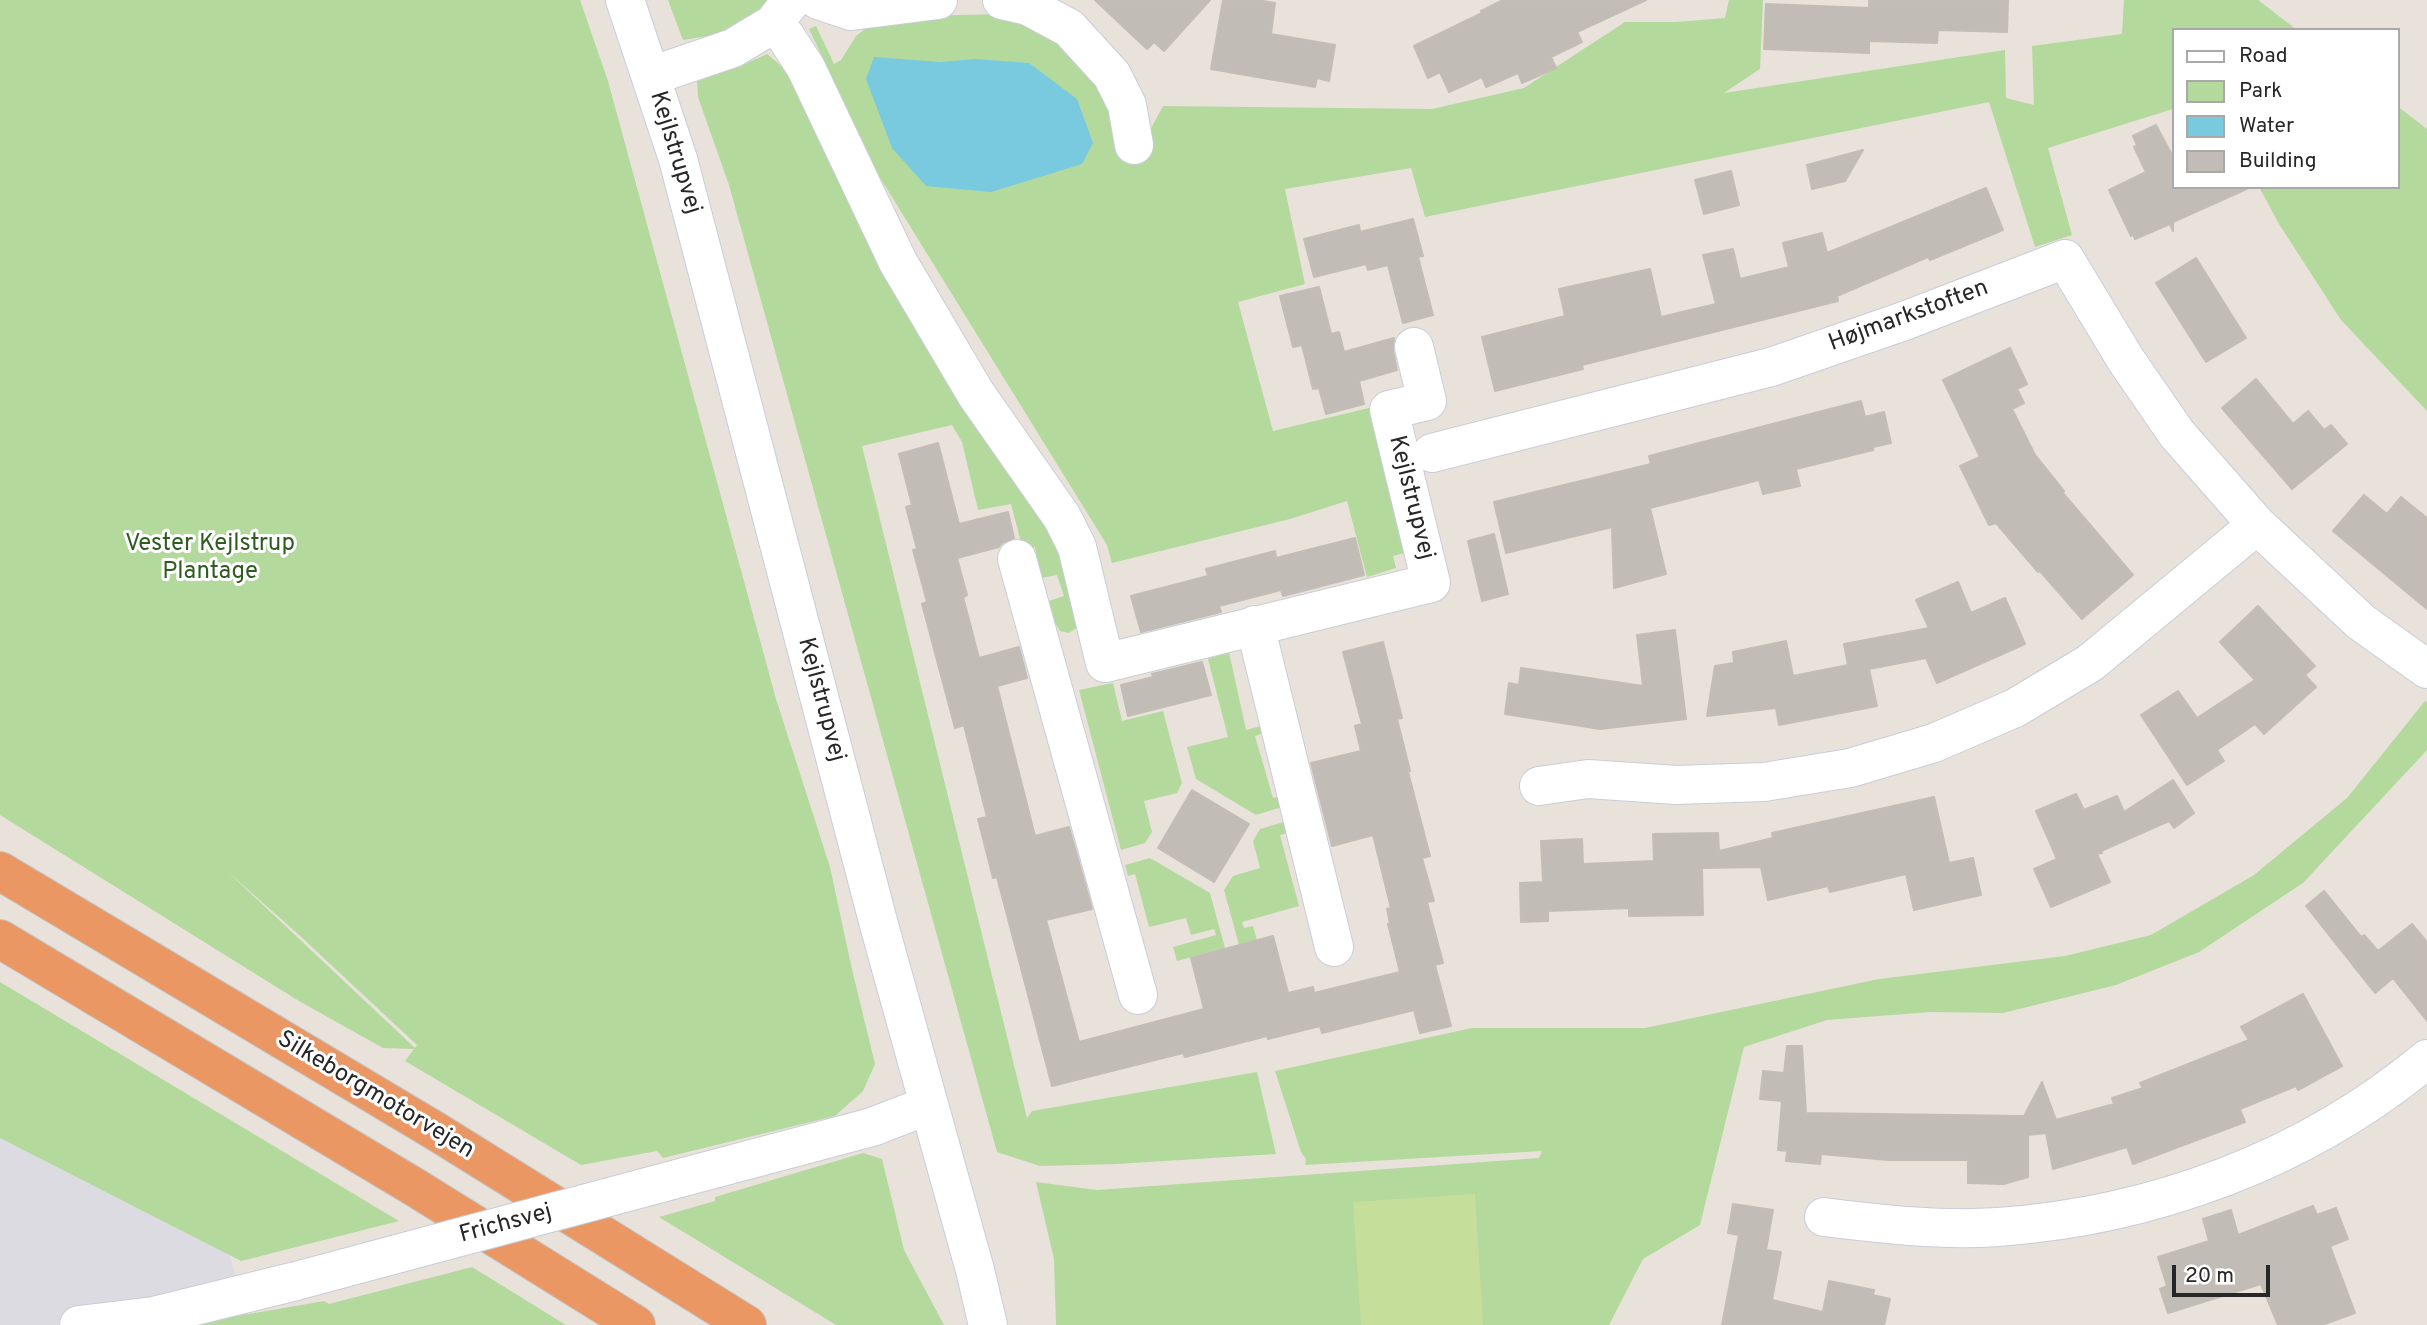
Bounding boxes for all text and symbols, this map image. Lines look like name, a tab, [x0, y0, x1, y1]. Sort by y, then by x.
legend	[2172, 28, 2399, 189]
text: Road	[2239, 43, 2288, 70]
text: Park	[2239, 78, 2282, 105]
street label: Kejlstrupvej	[642, 88, 706, 218]
text: Water	[2239, 113, 2294, 140]
text: Building	[2239, 148, 2317, 175]
street label: Højmarkstoften	[1825, 275, 1993, 359]
street label: Kejlstrupvej	[1381, 433, 1439, 563]
park label: Vester Kejlstrup Plantage	[125, 531, 295, 587]
street label: Kejlstrupvej	[790, 635, 850, 765]
street label: Silkeborgmotorvejen	[271, 1026, 479, 1166]
street label: Frichsvej	[457, 1199, 555, 1251]
scale bar	[2175, 1252, 2273, 1296]
text: 20 m	[2185, 1263, 2234, 1290]

